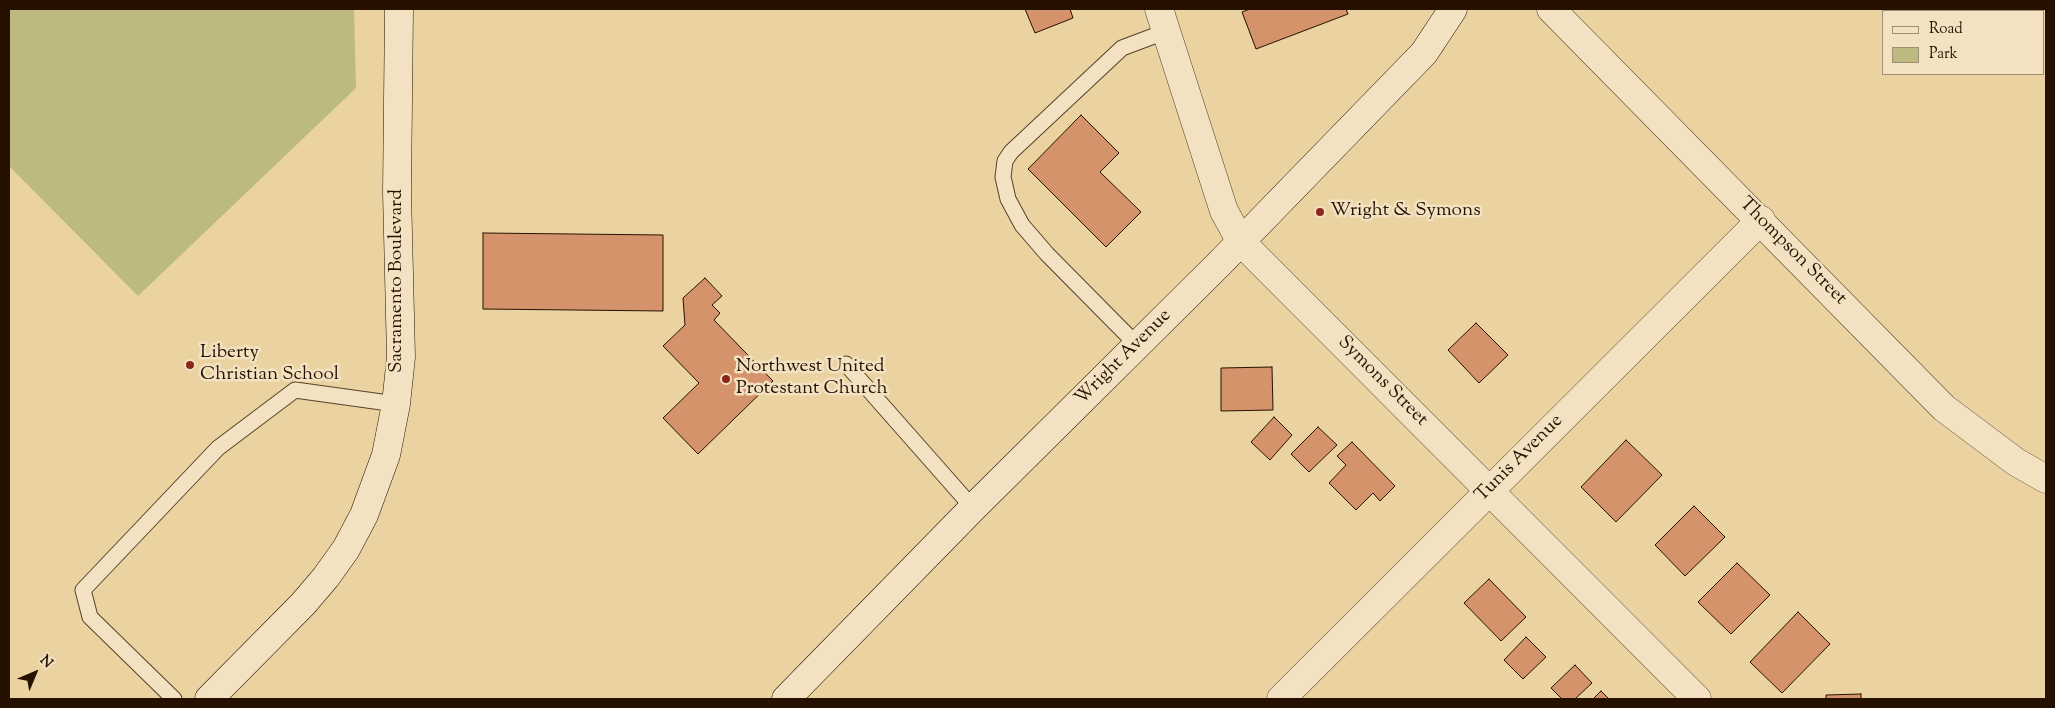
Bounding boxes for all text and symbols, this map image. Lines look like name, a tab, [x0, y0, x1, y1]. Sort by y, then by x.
legend	[1882, 10, 2045, 75]
text: Road	[1929, 19, 1963, 40]
text: Park	[1929, 44, 1958, 65]
street label: Sacramento Boulevard	[387, 189, 409, 373]
street label: Thompson Street	[1733, 193, 1851, 311]
place label: Wright & Symons	[1330, 201, 1481, 223]
marker: Wright & Symons	[1314, 206, 1326, 218]
street label: Wright Avenue	[1071, 305, 1177, 411]
street label: Symons Street	[1332, 332, 1432, 432]
place label: Liberty Christian School	[200, 343, 339, 387]
place label: Northwest United Protestant Church	[736, 357, 888, 401]
marker: Liberty Christian School	[184, 359, 196, 371]
marker: Northwest United Protestant Church	[720, 373, 732, 385]
street label: Tunis Avenue	[1472, 411, 1568, 507]
north arrow	[10, 648, 60, 698]
text: N	[35, 651, 57, 673]

